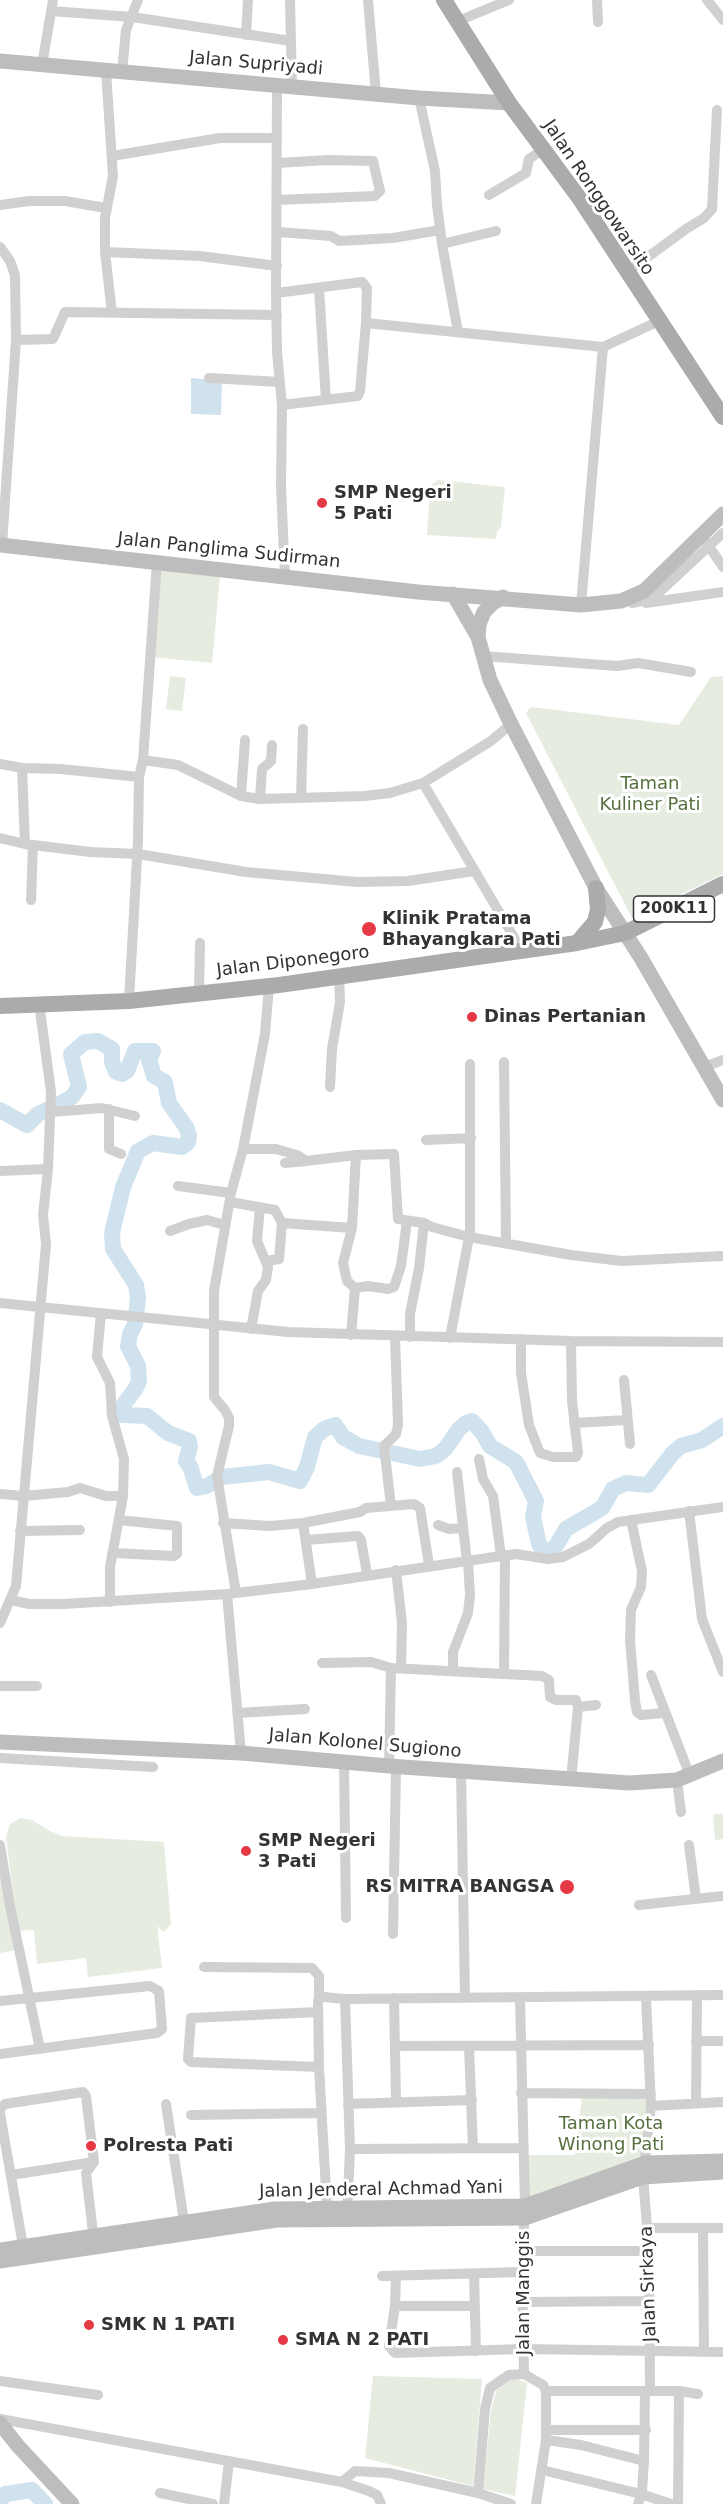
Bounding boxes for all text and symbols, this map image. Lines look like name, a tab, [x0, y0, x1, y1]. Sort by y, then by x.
street label: Jalan Supriyadi	[188, 47, 324, 81]
street label: Jalan Ronggowarsito	[538, 116, 658, 280]
place label: SMP Negeri 5 Pati	[334, 482, 452, 524]
marker: SMP Negeri 5 Pati	[315, 496, 329, 510]
street label: Jalan Panglima Sudirman	[116, 529, 342, 573]
park label: Taman Kuliner Pati	[599, 773, 701, 816]
road number: 200K11	[634, 896, 714, 922]
place label: Klinik Pratama Bhayangkara Pati	[382, 908, 561, 950]
marker: Klinik Pratama Bhayangkara Pati	[360, 920, 378, 938]
street label: Jalan Diponegoro	[215, 942, 371, 982]
place label: Dinas Pertanian	[484, 1006, 646, 1028]
marker: Dinas Pertanian	[465, 1010, 479, 1024]
street label: Jalan Kolonel Sugiono	[268, 1725, 462, 1763]
place label: SMP Negeri 3 Pati	[258, 1830, 376, 1872]
marker: SMP Negeri 3 Pati	[239, 1844, 253, 1858]
place label: RS MITRA BANGSA	[366, 1876, 554, 1898]
marker: RS MITRA BANGSA	[558, 1878, 576, 1896]
park label: Taman Kota Winong Pati	[558, 2113, 664, 2156]
place label: Polresta Pati	[103, 2135, 233, 2157]
marker: Polresta Pati	[84, 2139, 98, 2153]
street label: Jalan Jenderal Achmad Yani	[259, 2177, 503, 2203]
street label: Jalan Sirkaya	[636, 2226, 662, 2342]
street label: Jalan Manggis	[513, 2231, 535, 2355]
place label: SMK N 1 PATI	[101, 2314, 235, 2336]
marker: SMK N 1 PATI	[82, 2318, 96, 2332]
place label: SMA N 2 PATI	[295, 2329, 429, 2351]
marker: SMA N 2 PATI	[276, 2333, 290, 2347]

